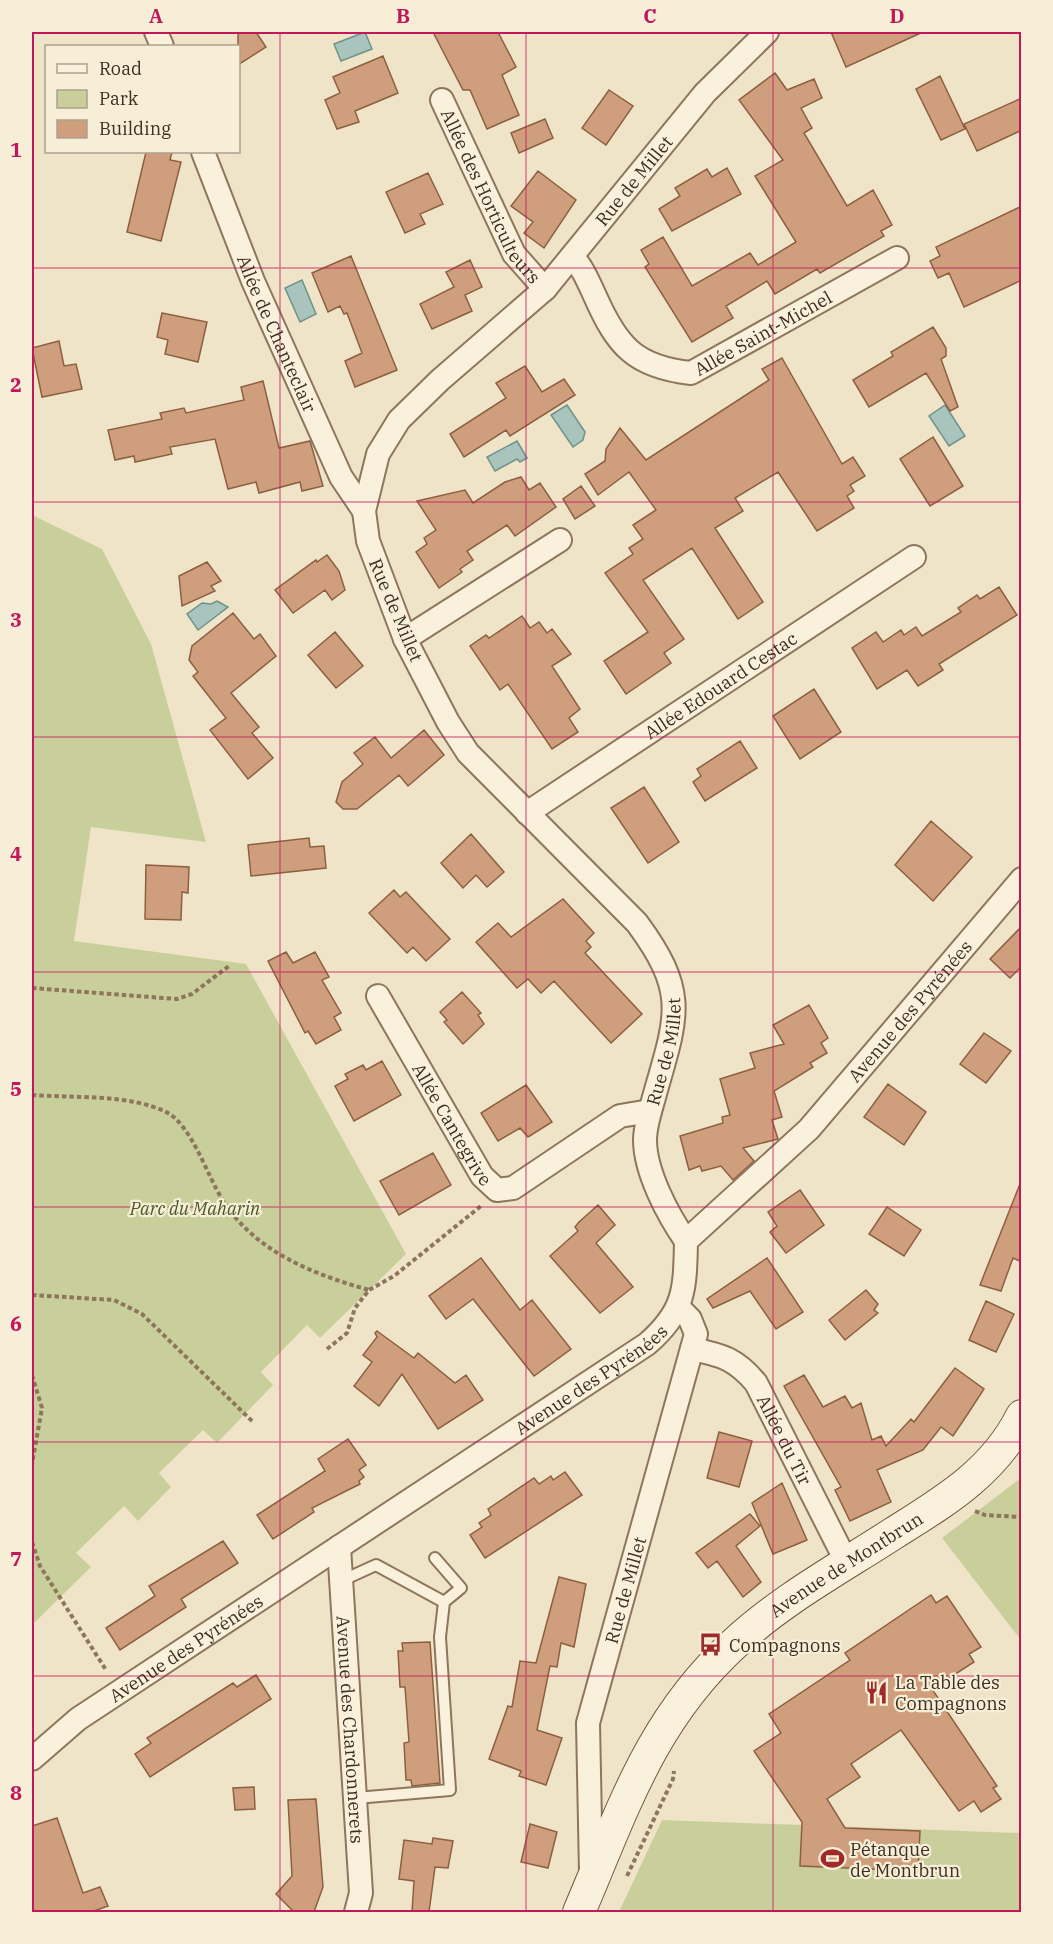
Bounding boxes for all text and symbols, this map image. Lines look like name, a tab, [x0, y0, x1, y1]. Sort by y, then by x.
text: A	[149, 2, 163, 29]
text: B	[396, 2, 410, 29]
text: C	[643, 2, 657, 29]
text: D	[889, 2, 905, 29]
legend	[45, 45, 240, 153]
text: Road	[99, 57, 142, 80]
text: Park	[99, 87, 139, 110]
street label: Allée des Horticulteurs	[436, 105, 546, 288]
text: Building	[99, 117, 171, 140]
street label: Rue de Millet	[590, 131, 677, 230]
text: 1	[10, 136, 22, 163]
street label: Allée de Chanteclair	[232, 251, 322, 416]
street label: Allée Saint-Michel	[690, 285, 836, 381]
text: 2	[10, 371, 22, 398]
street label: Rue de Millet	[364, 555, 428, 665]
text: 3	[10, 606, 22, 633]
street label: Allée Edouard Cestac	[640, 626, 801, 744]
text: 4	[10, 840, 22, 867]
street label: Avenue des Pyrénées	[843, 935, 977, 1087]
street label: Rue de Millet	[641, 997, 685, 1108]
street label: Allée Cantegrive	[408, 1059, 496, 1191]
text: 5	[10, 1075, 22, 1102]
park label: Parc du Maharin	[129, 1197, 261, 1220]
text: 6	[10, 1310, 22, 1337]
street label: Avenue des Pyrénées	[510, 1320, 672, 1440]
street label: Allée du Tir	[752, 1391, 817, 1489]
street label: Avenue de Montbrun	[765, 1506, 927, 1622]
street label: Rue de Millet	[599, 1534, 651, 1646]
text: 7	[10, 1545, 22, 1572]
street label: Avenue des Pyrénées	[104, 1589, 267, 1707]
street label: Avenue des Chardonnerets	[332, 1615, 369, 1844]
bus stop icon: Compagnons	[698, 1632, 724, 1658]
place label: Compagnons	[729, 1634, 841, 1657]
place label: La Table des Compagnons	[895, 1671, 1007, 1715]
restaurant icon: La Table des Compagnons	[864, 1679, 890, 1705]
text: 8	[10, 1779, 22, 1806]
place label: Pétanque de Montbrun	[850, 1838, 960, 1882]
sports icon: Pétanque de Montbrun	[819, 1846, 845, 1872]

